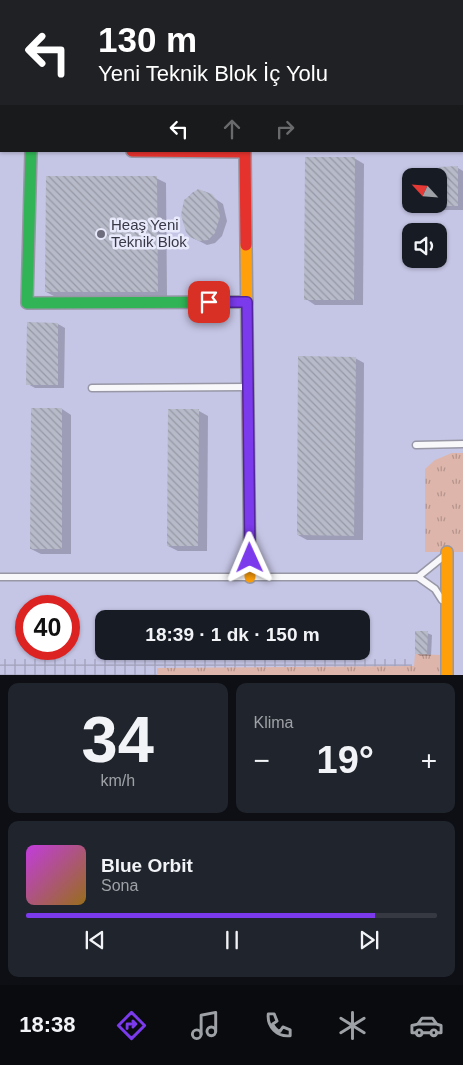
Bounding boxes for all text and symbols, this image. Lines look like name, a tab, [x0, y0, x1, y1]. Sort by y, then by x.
icon: left	[15, 20, 80, 85]
text: 130 m	[98, 20, 197, 59]
text: Yeni Teknik Blok İç Yolu	[98, 61, 328, 86]
icon: left	[165, 115, 193, 143]
icon: ahead	[218, 115, 246, 143]
icon: right	[271, 115, 299, 143]
north arrow	[402, 168, 448, 212]
map controls	[402, 168, 447, 268]
place label: Heaş Yeni Teknik Blok	[111, 216, 187, 250]
button: sound	[402, 223, 447, 268]
marker: Heaş Yeni Teknik Blok	[95, 228, 107, 240]
pin	[188, 281, 230, 323]
icon: arrive	[195, 288, 223, 316]
position arrow	[223, 531, 275, 583]
speed limit sign: 40	[15, 595, 80, 660]
text: 18:39 · 1 dk · 150 m	[145, 624, 320, 645]
text: 34	[82, 703, 154, 776]
text: Klima	[254, 714, 294, 731]
text: 19°	[317, 739, 374, 781]
text: −	[254, 745, 270, 776]
text: +	[421, 745, 437, 776]
text: km/h	[100, 772, 135, 789]
text: Blue Orbit	[101, 855, 193, 876]
text: Sona	[101, 877, 138, 894]
icon: previous	[81, 926, 109, 954]
icon: pause	[218, 926, 246, 954]
icon: next	[355, 926, 383, 954]
icon: directions	[114, 1008, 149, 1043]
icon: music	[188, 1008, 223, 1043]
icon: phone	[261, 1008, 296, 1043]
icon: climate	[335, 1008, 370, 1043]
icon: car	[409, 1008, 444, 1043]
text: 18:38	[19, 1012, 76, 1037]

